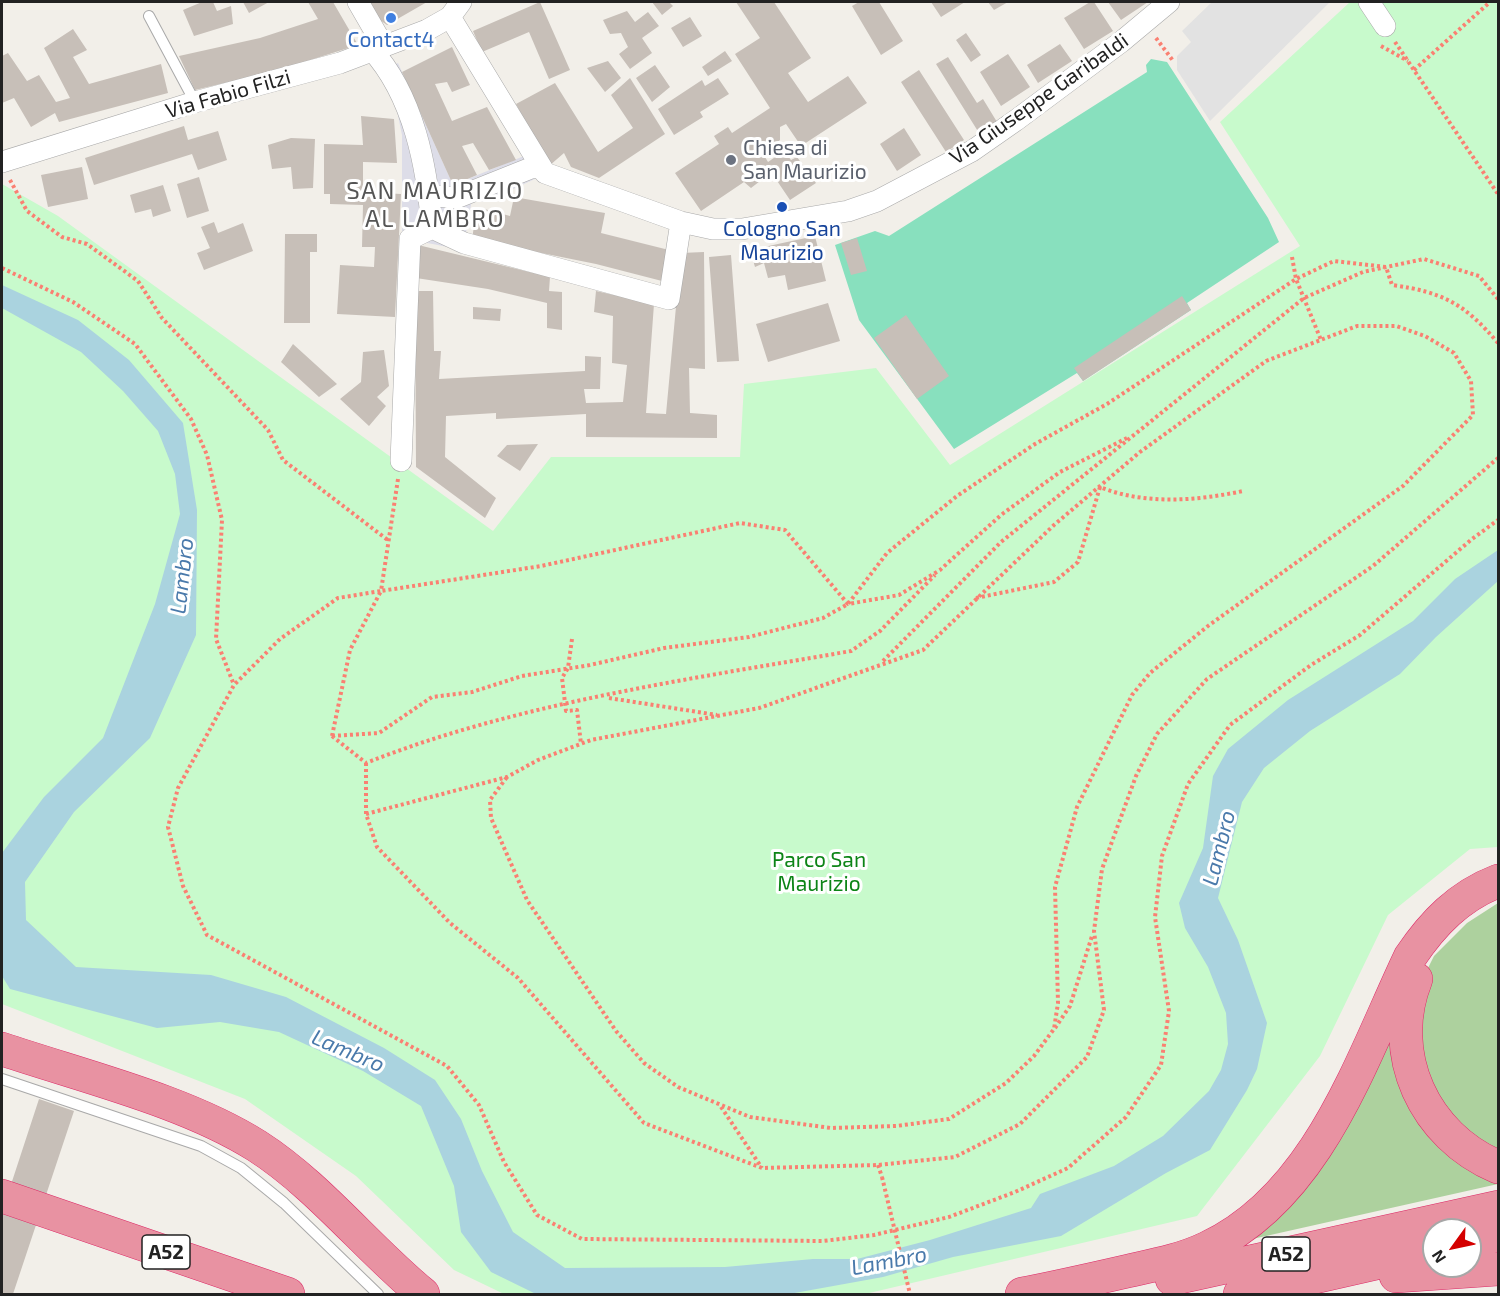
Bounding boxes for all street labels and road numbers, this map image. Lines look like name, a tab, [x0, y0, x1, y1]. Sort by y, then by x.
street label: Via Giuseppe Garibaldi	[945, 28, 1133, 170]
street label: Via Fabio Filzi	[163, 64, 293, 124]
road number: A52	[142, 1235, 190, 1269]
road number: A52	[1262, 1237, 1310, 1271]

